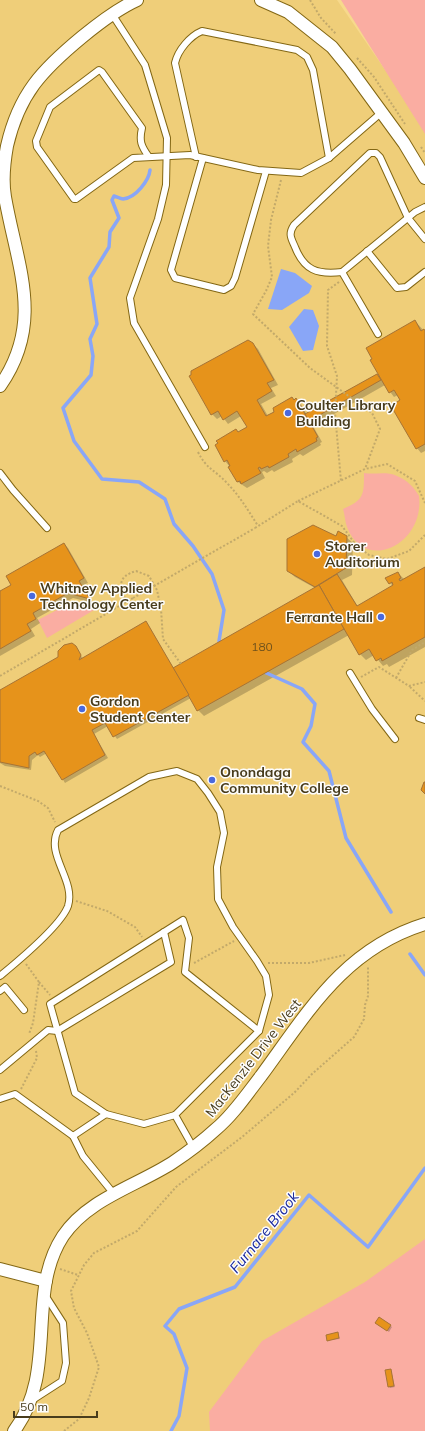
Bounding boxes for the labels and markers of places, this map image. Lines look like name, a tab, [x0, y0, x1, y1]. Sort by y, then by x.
place label: Coulter Library Building	[296, 396, 396, 430]
marker: Coulter Library Building	[283, 408, 293, 418]
place label: Storer Auditorium	[325, 537, 400, 571]
marker: Storer Auditorium	[312, 549, 322, 559]
place label: Whitney Applied Technology Center	[40, 579, 164, 613]
marker: Whitney Applied Technology Center	[27, 591, 37, 601]
place label: Ferrante Hall	[286, 608, 373, 626]
marker: Ferrante Hall	[376, 612, 386, 622]
place label: Gordon Student Center	[90, 692, 191, 726]
marker: Gordon Student Center	[77, 704, 87, 714]
place label: Onondaga Community College	[220, 763, 349, 797]
marker: Onondaga Community College	[207, 775, 217, 785]

